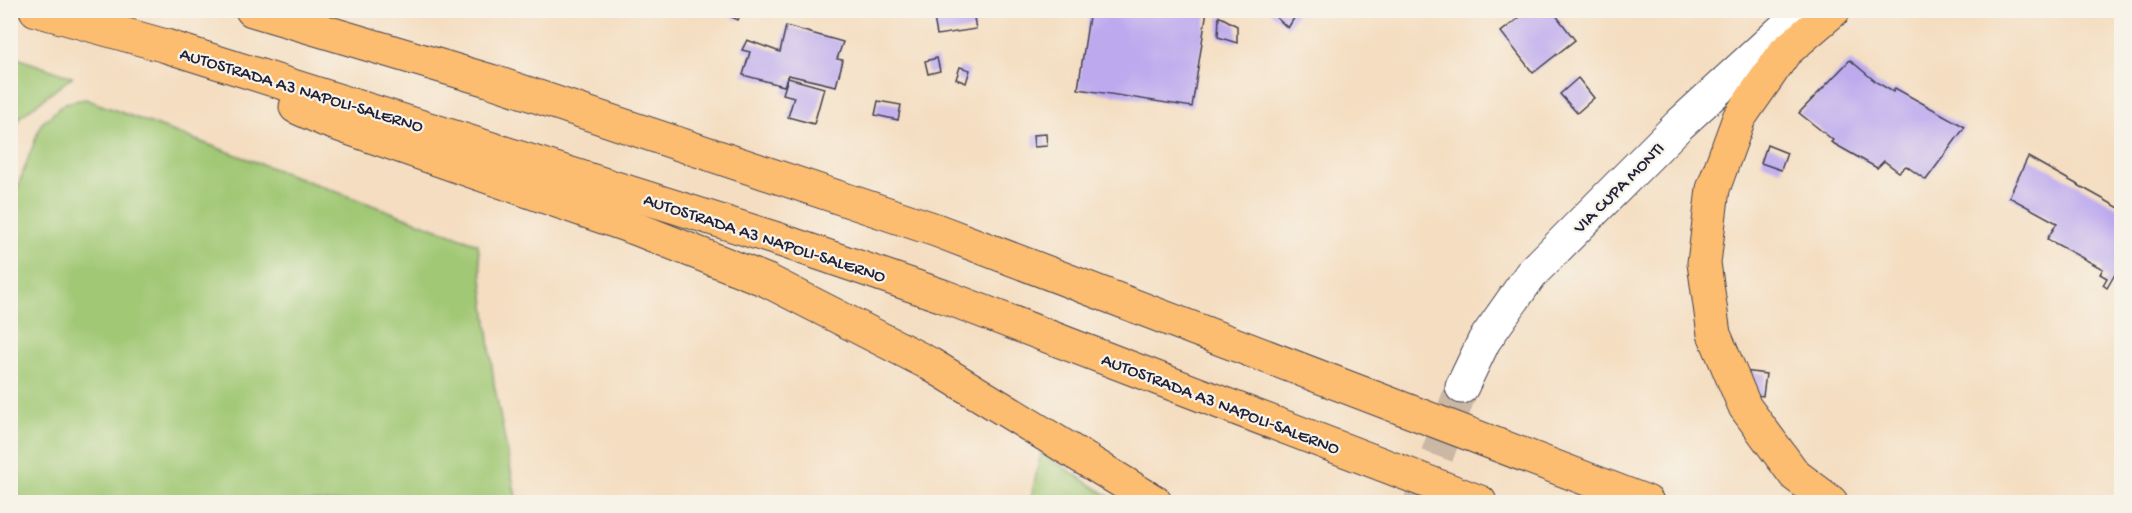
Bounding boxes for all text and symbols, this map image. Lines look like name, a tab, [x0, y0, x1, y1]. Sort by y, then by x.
street label: AUTOSTRADA A3 NAPOLI-SALERNO	[177, 44, 426, 139]
street label: VIA CUPA MONTI	[1569, 139, 1670, 240]
street label: AUTOSTRADA A3 NAPOLI-SALERNO	[640, 190, 888, 289]
street label: AUTOSTRADA A3 NAPOLI-SALERNO	[1098, 350, 1342, 461]

